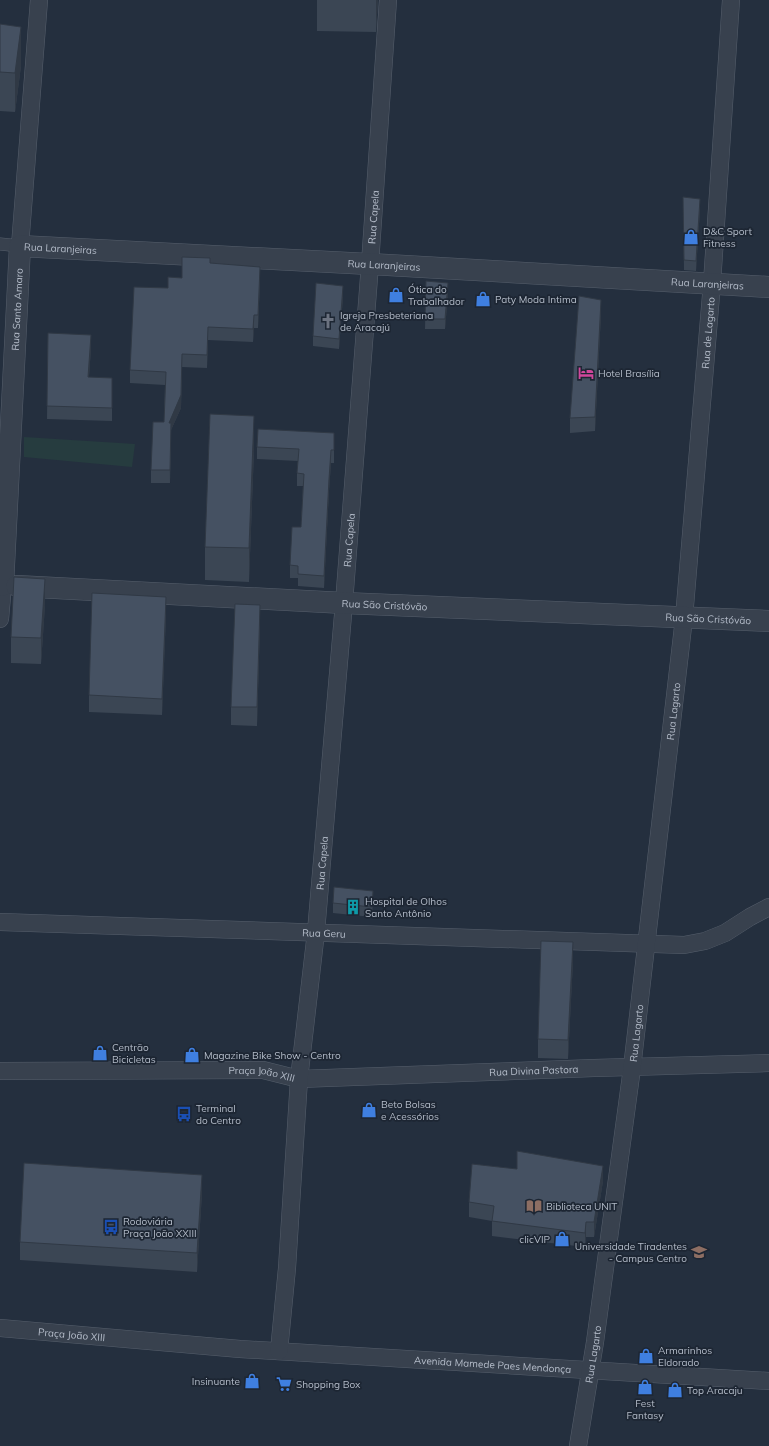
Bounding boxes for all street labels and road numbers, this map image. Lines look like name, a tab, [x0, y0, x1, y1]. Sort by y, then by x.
street label: Rua Capela	[365, 190, 382, 244]
street label: Rua Laranjeiras	[24, 240, 97, 256]
street label: Rua Laranjeiras	[347, 256, 421, 273]
street label: Rua Santo Amaro	[8, 267, 25, 351]
street label: Rua Laranjeiras	[671, 275, 744, 292]
street label: Rua de Lagarto	[698, 296, 717, 369]
street label: Rua Capela	[340, 513, 357, 567]
street label: Rua São Cristóvão	[341, 596, 428, 613]
street label: Rua São Cristóvão	[665, 610, 752, 627]
street label: Rua Lagarto	[663, 681, 683, 741]
street label: Rua Capela	[313, 836, 331, 890]
street label: Rua Geru	[302, 926, 346, 940]
street label: Rua Lagarto	[626, 1003, 646, 1063]
street label: Rua Divina Pastora	[489, 1062, 579, 1078]
street label: Praça João XIII	[228, 1063, 296, 1084]
street label: Rua Lagarto	[582, 1324, 604, 1384]
street label: Praça João XIII	[38, 1325, 106, 1344]
street label: Avenida Mamede Paes Mendonça	[414, 1353, 572, 1376]

